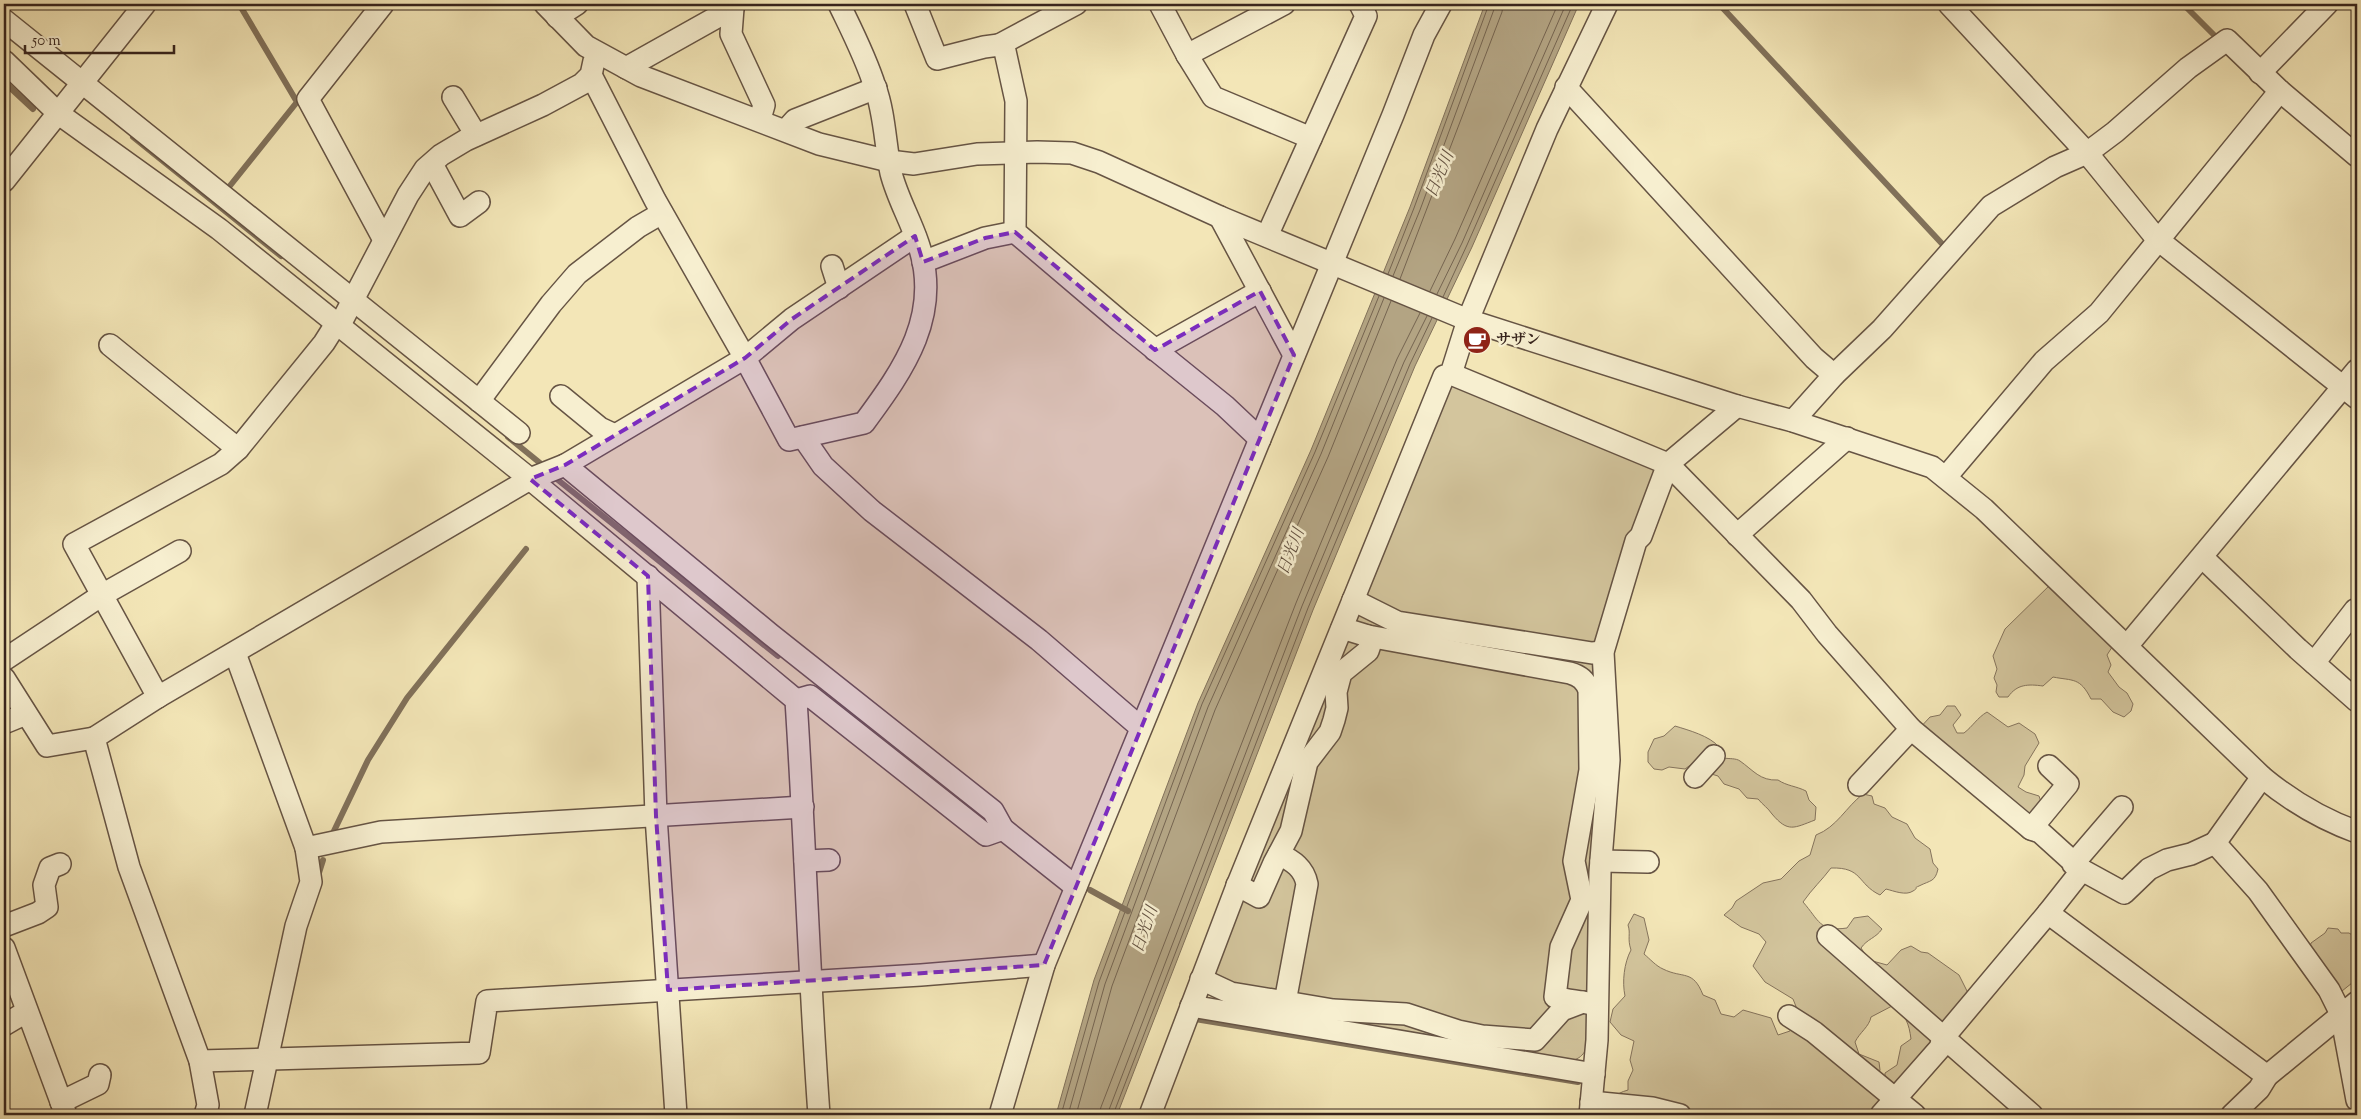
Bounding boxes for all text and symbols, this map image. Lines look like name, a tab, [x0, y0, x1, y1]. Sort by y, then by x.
scale bar	[25, 22, 174, 54]
text: 50 m	[31, 31, 61, 52]
water label: 日光川	[1421, 147, 1462, 202]
cafe icon: サザン	[1462, 325, 1492, 355]
place label: サザン	[1496, 330, 1541, 351]
water label: 日光川	[1273, 524, 1312, 579]
water label: 日光川	[1127, 902, 1165, 956]

